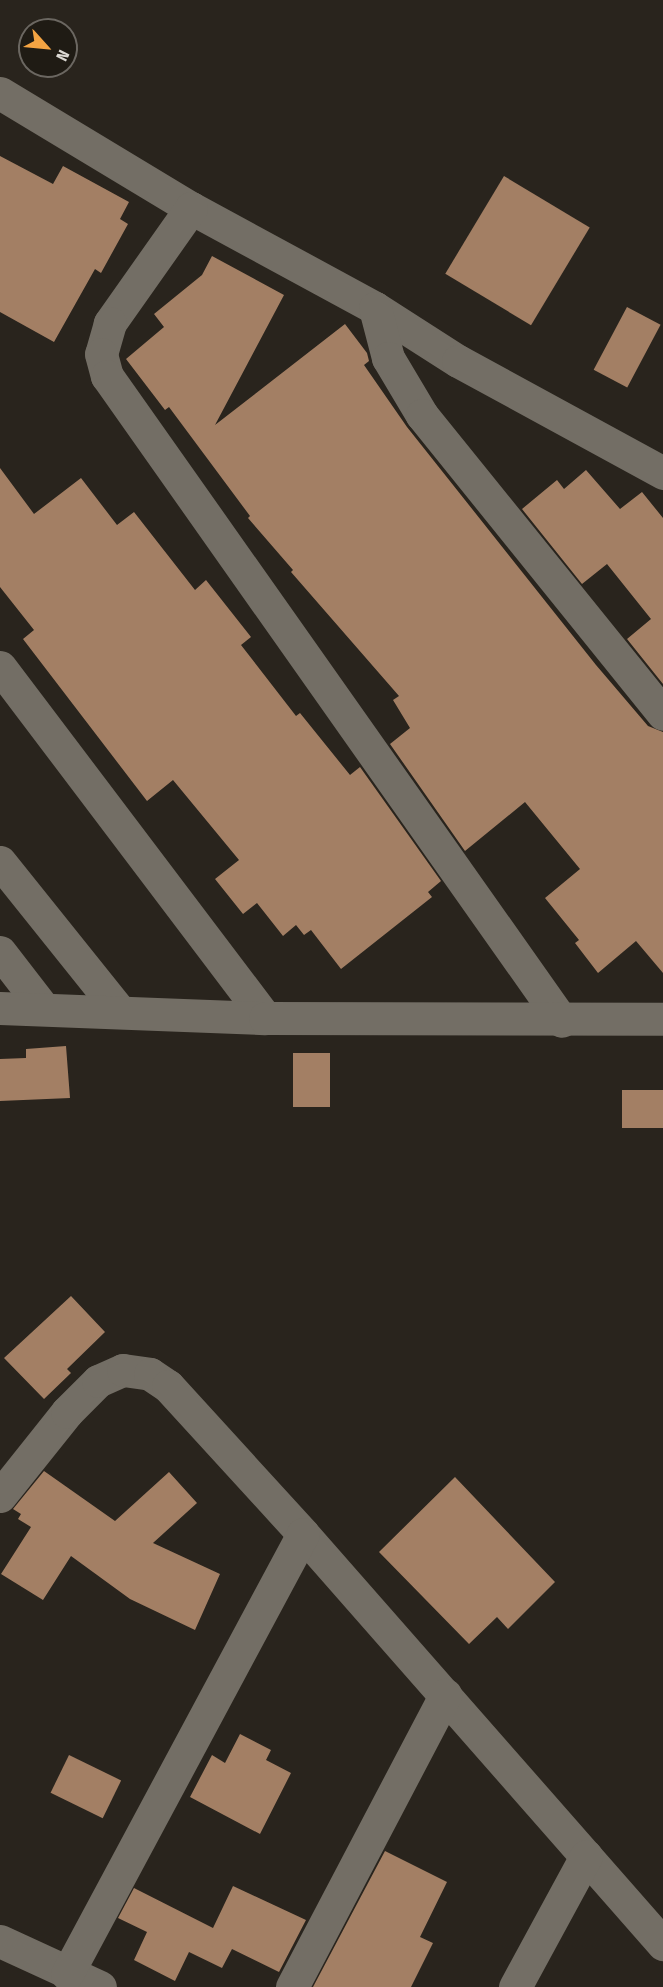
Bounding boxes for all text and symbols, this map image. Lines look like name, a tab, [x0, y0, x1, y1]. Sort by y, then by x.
north arrow	[18, 18, 78, 78]
text: N	[52, 47, 73, 64]

